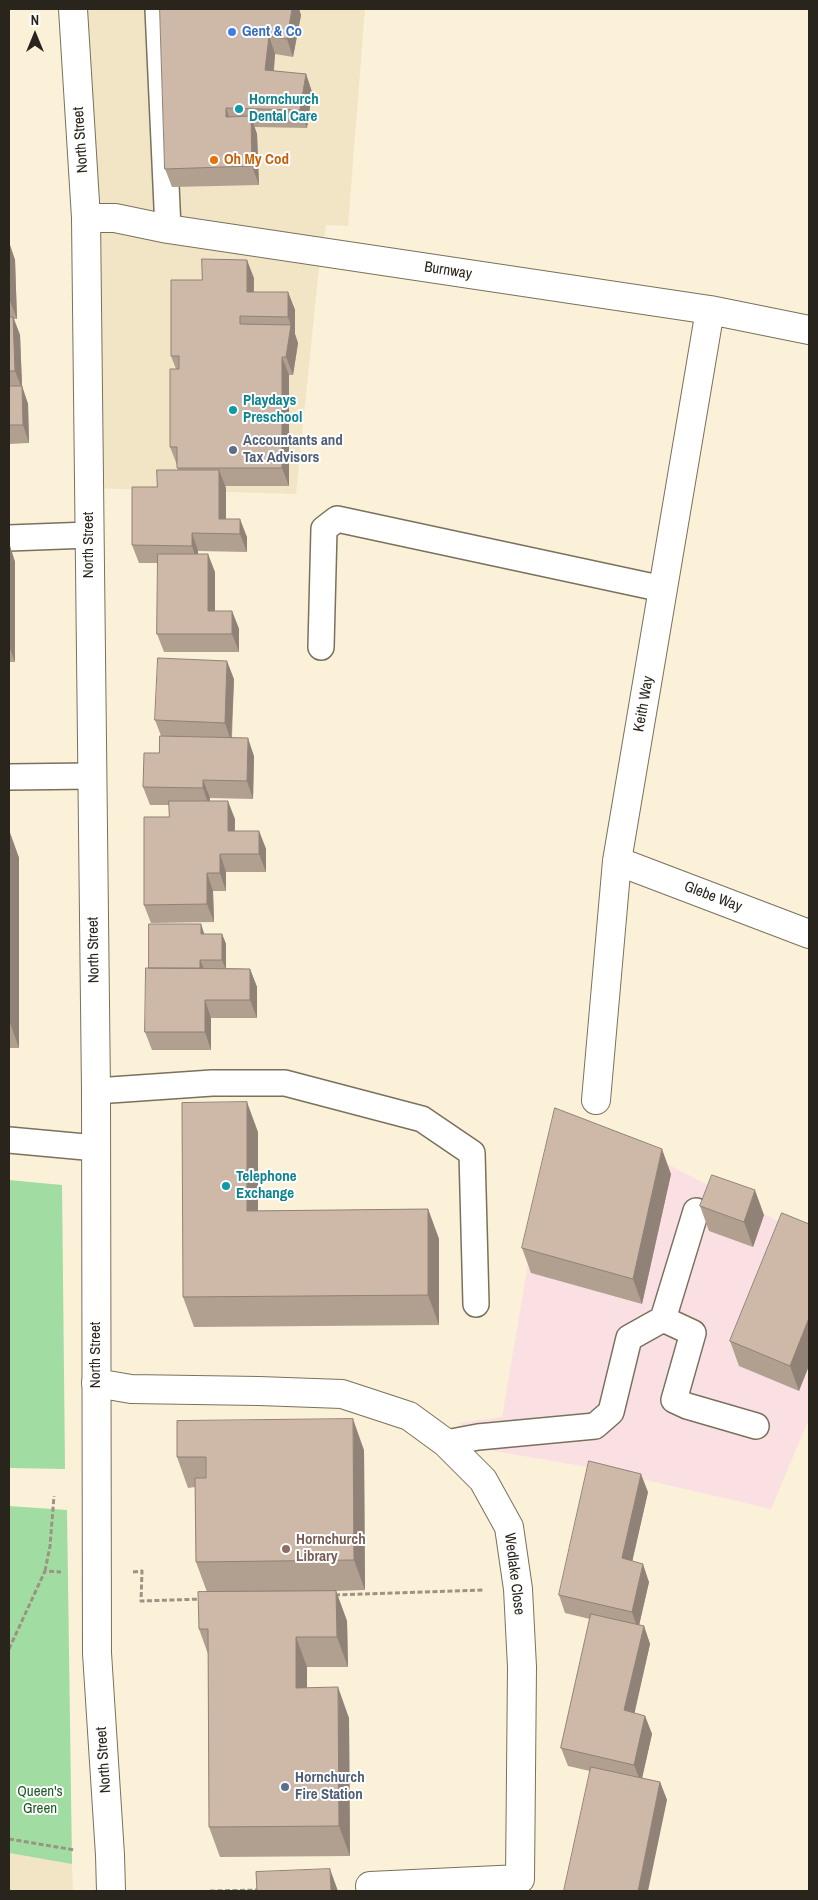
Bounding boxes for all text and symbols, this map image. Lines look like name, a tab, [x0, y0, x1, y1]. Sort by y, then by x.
north arrow	[10, 10, 60, 60]
text: N	[31, 11, 39, 29]
place label: Gent & Co	[242, 23, 302, 41]
marker: Gent & Co	[226, 26, 238, 38]
place label: Hornchurch Dental Care	[249, 91, 319, 126]
marker: Hornchurch Dental Care	[233, 103, 245, 115]
street label: North Street	[70, 106, 92, 174]
place label: Oh My Cod	[224, 151, 289, 169]
marker: Oh My Cod	[208, 154, 220, 166]
street label: Burnway	[423, 258, 473, 284]
place label: Playdays Preschool	[243, 392, 302, 427]
marker: Playdays Preschool	[227, 404, 239, 416]
place label: Accountants and Tax Advisors	[243, 432, 343, 467]
marker: Accountants and Tax Advisors	[227, 444, 239, 456]
street label: North Street	[80, 512, 98, 578]
street label: Keith Way	[630, 675, 658, 733]
street label: Glebe Way	[682, 878, 744, 916]
street label: North Street	[84, 917, 104, 983]
place label: Telephone Exchange	[236, 1168, 297, 1203]
marker: Telephone Exchange	[220, 1180, 232, 1192]
street label: North Street	[87, 1322, 105, 1388]
place label: Hornchurch Library	[296, 1531, 366, 1566]
street label: Wedlake Close	[500, 1532, 528, 1616]
marker: Hornchurch Library	[280, 1543, 292, 1555]
street label: North Street	[93, 1726, 115, 1794]
place label: Hornchurch Fire Station	[295, 1769, 365, 1804]
marker: Hornchurch Fire Station	[279, 1781, 291, 1793]
park label: Queen's Green	[17, 1783, 63, 1818]

